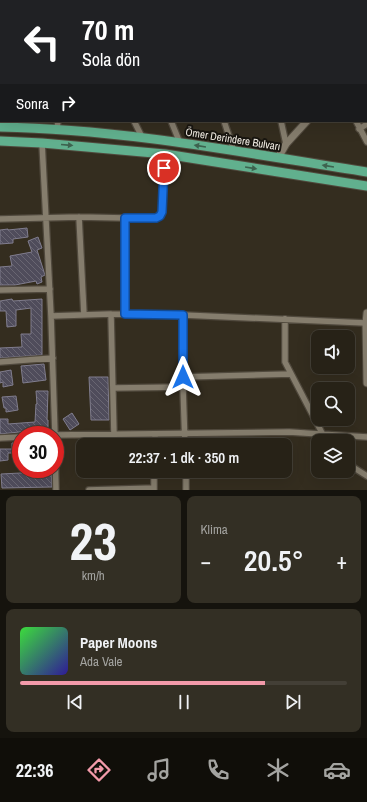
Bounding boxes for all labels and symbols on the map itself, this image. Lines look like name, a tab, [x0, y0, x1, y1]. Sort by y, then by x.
street label: Ömer Derindere Bulvarı	[185, 125, 281, 153]
one-way arrow	[61, 142, 73, 148]
one-way arrow	[194, 143, 206, 149]
pin	[147, 151, 181, 185]
one-way arrow	[322, 163, 335, 169]
one-way arrow	[245, 165, 257, 171]
position arrow	[162, 356, 204, 398]
speed limit sign: 30	[12, 426, 64, 478]

